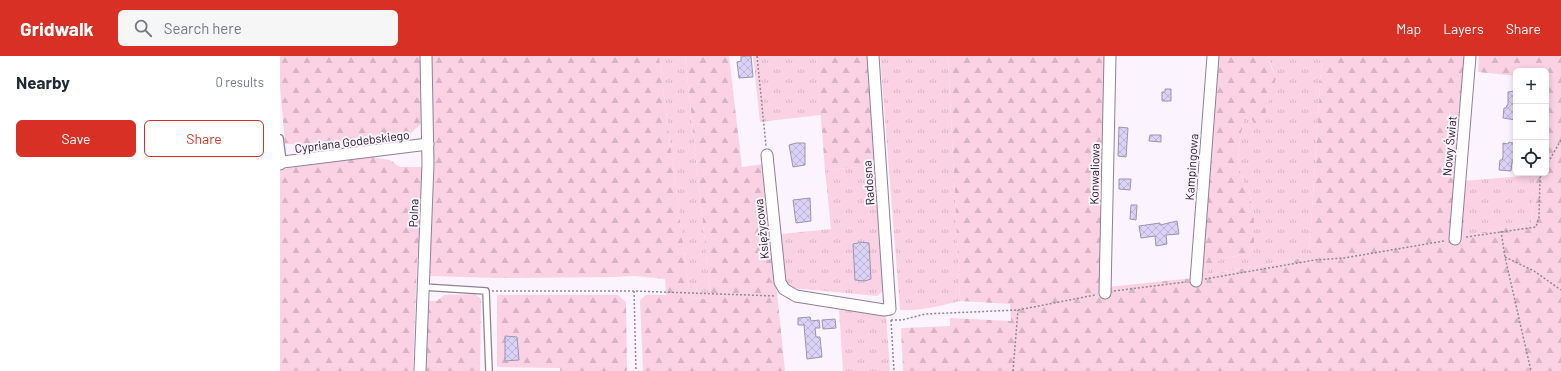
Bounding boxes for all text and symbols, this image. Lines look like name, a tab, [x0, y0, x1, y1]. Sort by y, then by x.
search box	[118, 10, 398, 46]
text: Gridwalk	[20, 17, 94, 40]
icon: search	[132, 17, 154, 39]
text: Search here	[164, 19, 242, 37]
text: Map	[1396, 20, 1421, 37]
text: Layers	[1443, 20, 1484, 37]
text: Share	[1506, 20, 1541, 37]
map controls	[1513, 68, 1549, 176]
button: +	[1513, 68, 1549, 104]
text: Nearby	[16, 72, 70, 92]
text: 0 results	[215, 74, 264, 90]
button: −	[1513, 104, 1549, 140]
street label: Nowy Świat	[1439, 115, 1459, 177]
button: Save	[16, 120, 136, 157]
button: Share	[144, 120, 264, 157]
street label: Cypriana Godebskiego	[294, 127, 410, 155]
street label: Kampingowa	[1182, 133, 1200, 201]
button: locate	[1513, 140, 1549, 176]
street label: Konwaliowa	[1086, 143, 1102, 205]
street label: Radosna	[859, 160, 877, 206]
street label: Polna	[406, 198, 420, 228]
street label: Księżycowa	[751, 198, 771, 260]

